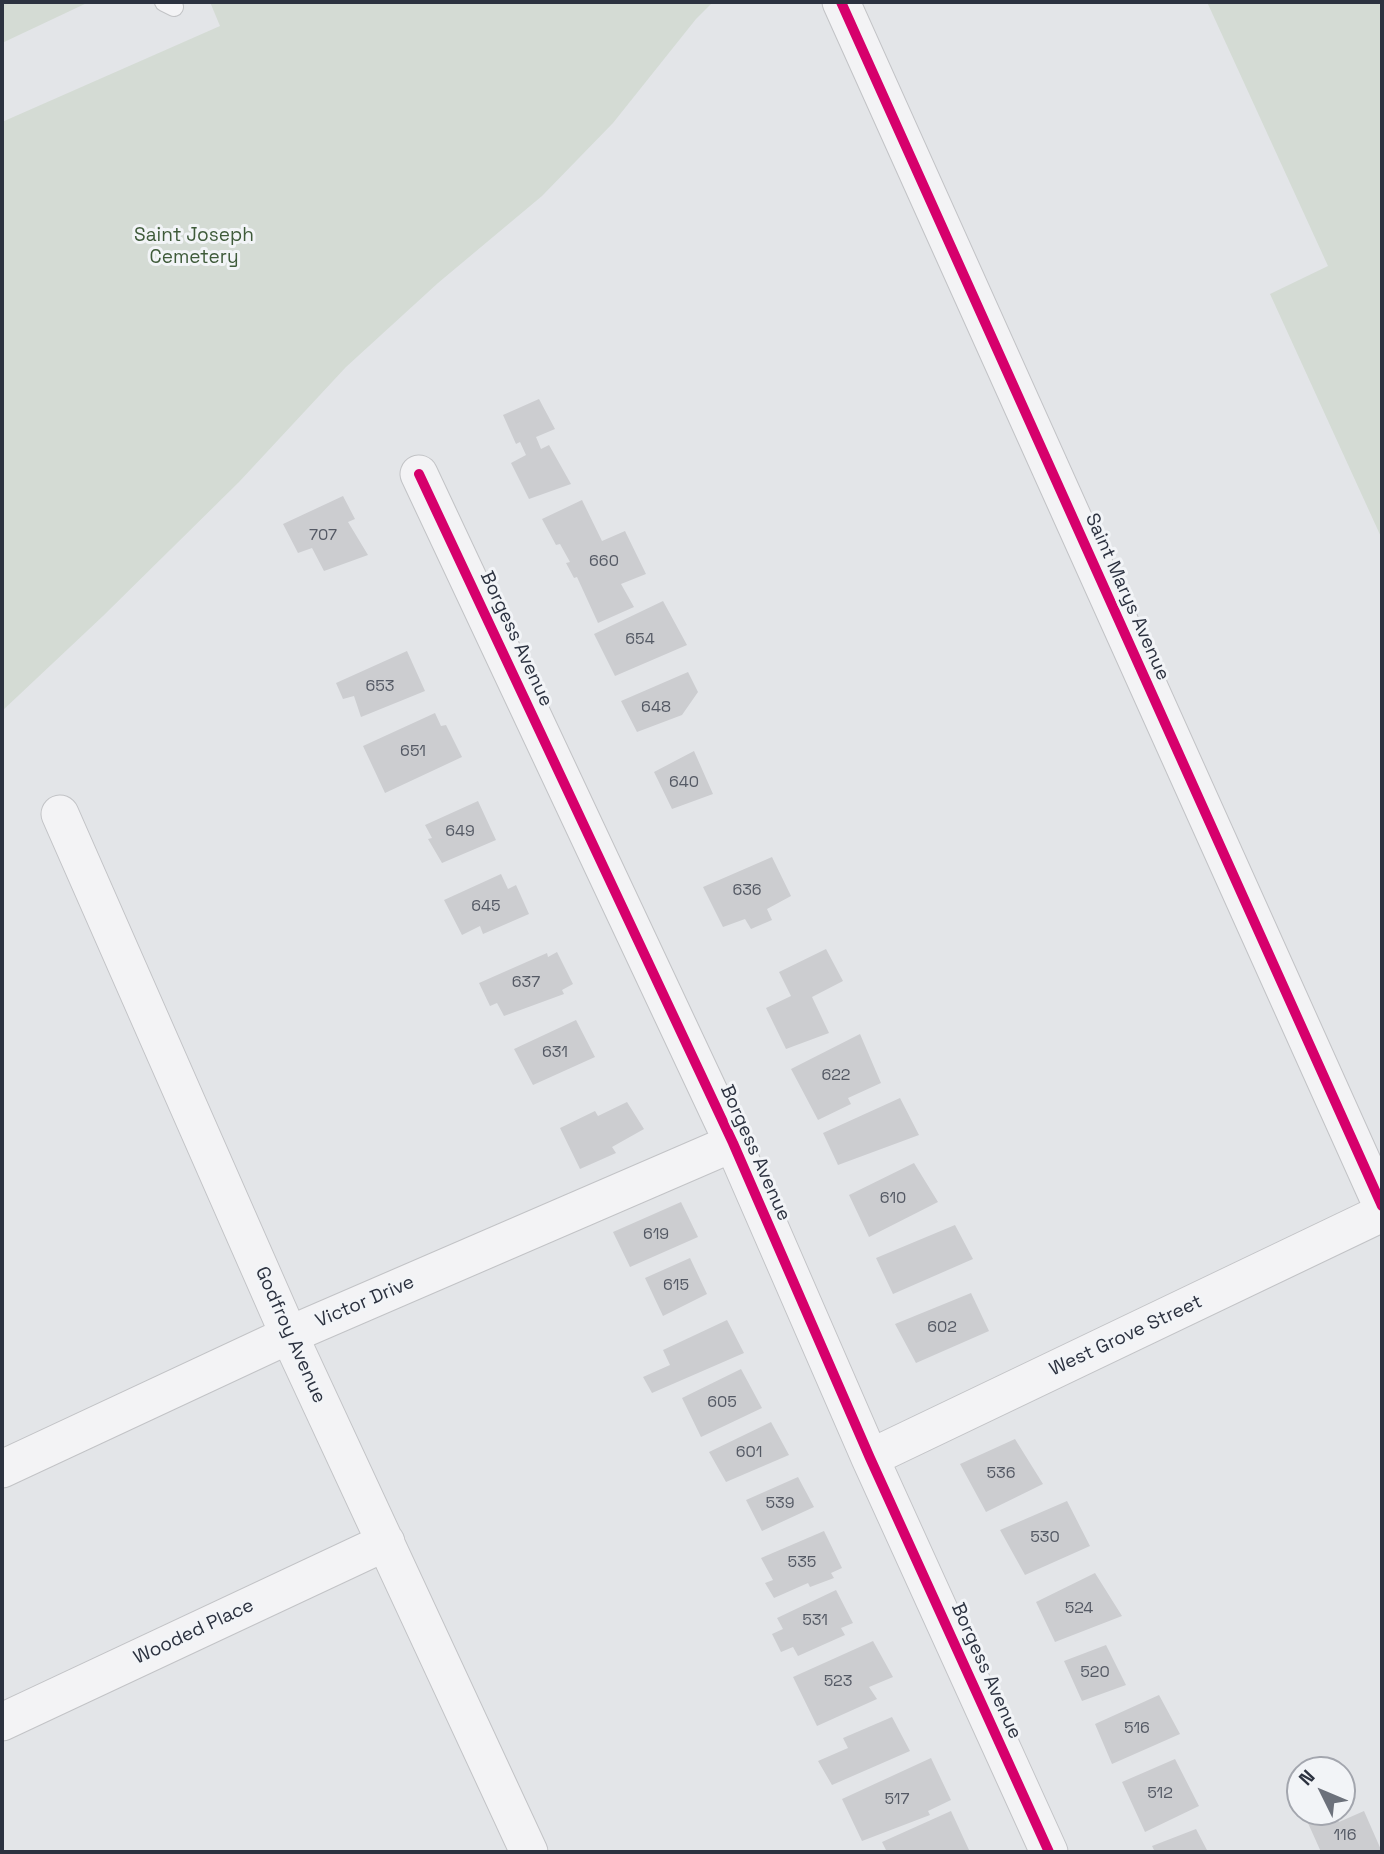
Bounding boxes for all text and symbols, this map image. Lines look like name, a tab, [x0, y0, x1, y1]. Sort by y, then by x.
park label: Saint Joseph Cemetery	[134, 225, 254, 269]
street label: Saint Marys Avenue	[1080, 510, 1174, 684]
house number: 707	[309, 526, 337, 546]
house number: 660	[589, 552, 619, 572]
street label: Borgess Avenue	[475, 568, 557, 710]
house number: 654	[625, 630, 655, 650]
house number: 653	[365, 677, 395, 697]
house number: 648	[641, 698, 671, 718]
house number: 651	[400, 742, 426, 762]
house number: 640	[669, 773, 699, 793]
house number: 649	[445, 822, 475, 842]
house number: 636	[732, 881, 762, 901]
house number: 645	[471, 897, 501, 917]
house number: 637	[512, 973, 540, 993]
house number: 631	[542, 1043, 568, 1063]
house number: 622	[821, 1066, 851, 1086]
street label: Borgess Avenue	[715, 1081, 795, 1225]
house number: 610	[880, 1189, 906, 1209]
house number: 619	[643, 1225, 669, 1245]
street label: Godfroy Avenue	[250, 1263, 330, 1407]
street label: Victor Drive	[312, 1271, 418, 1333]
house number: 615	[663, 1276, 689, 1296]
street label: West Grove Street	[1046, 1291, 1206, 1381]
house number: 602	[927, 1318, 957, 1338]
house number: 605	[707, 1393, 737, 1413]
house number: 601	[736, 1443, 762, 1463]
house number: 536	[986, 1464, 1016, 1484]
house number: 539	[765, 1494, 795, 1514]
house number: 530	[1030, 1528, 1060, 1548]
house number: 535	[788, 1553, 816, 1573]
street label: Wooded Place	[130, 1594, 258, 1670]
street label: Borgess Avenue	[946, 1599, 1026, 1743]
house number: 524	[1065, 1599, 1093, 1619]
house number: 531	[802, 1611, 828, 1631]
house number: 520	[1080, 1663, 1110, 1683]
house number: 523	[824, 1672, 852, 1692]
house number: 516	[1124, 1719, 1150, 1739]
north arrow	[1286, 1756, 1356, 1826]
text: N	[1293, 1765, 1320, 1791]
house number: 512	[1147, 1784, 1173, 1804]
house number: 517	[884, 1790, 910, 1810]
house number: 116	[1333, 1826, 1357, 1846]

